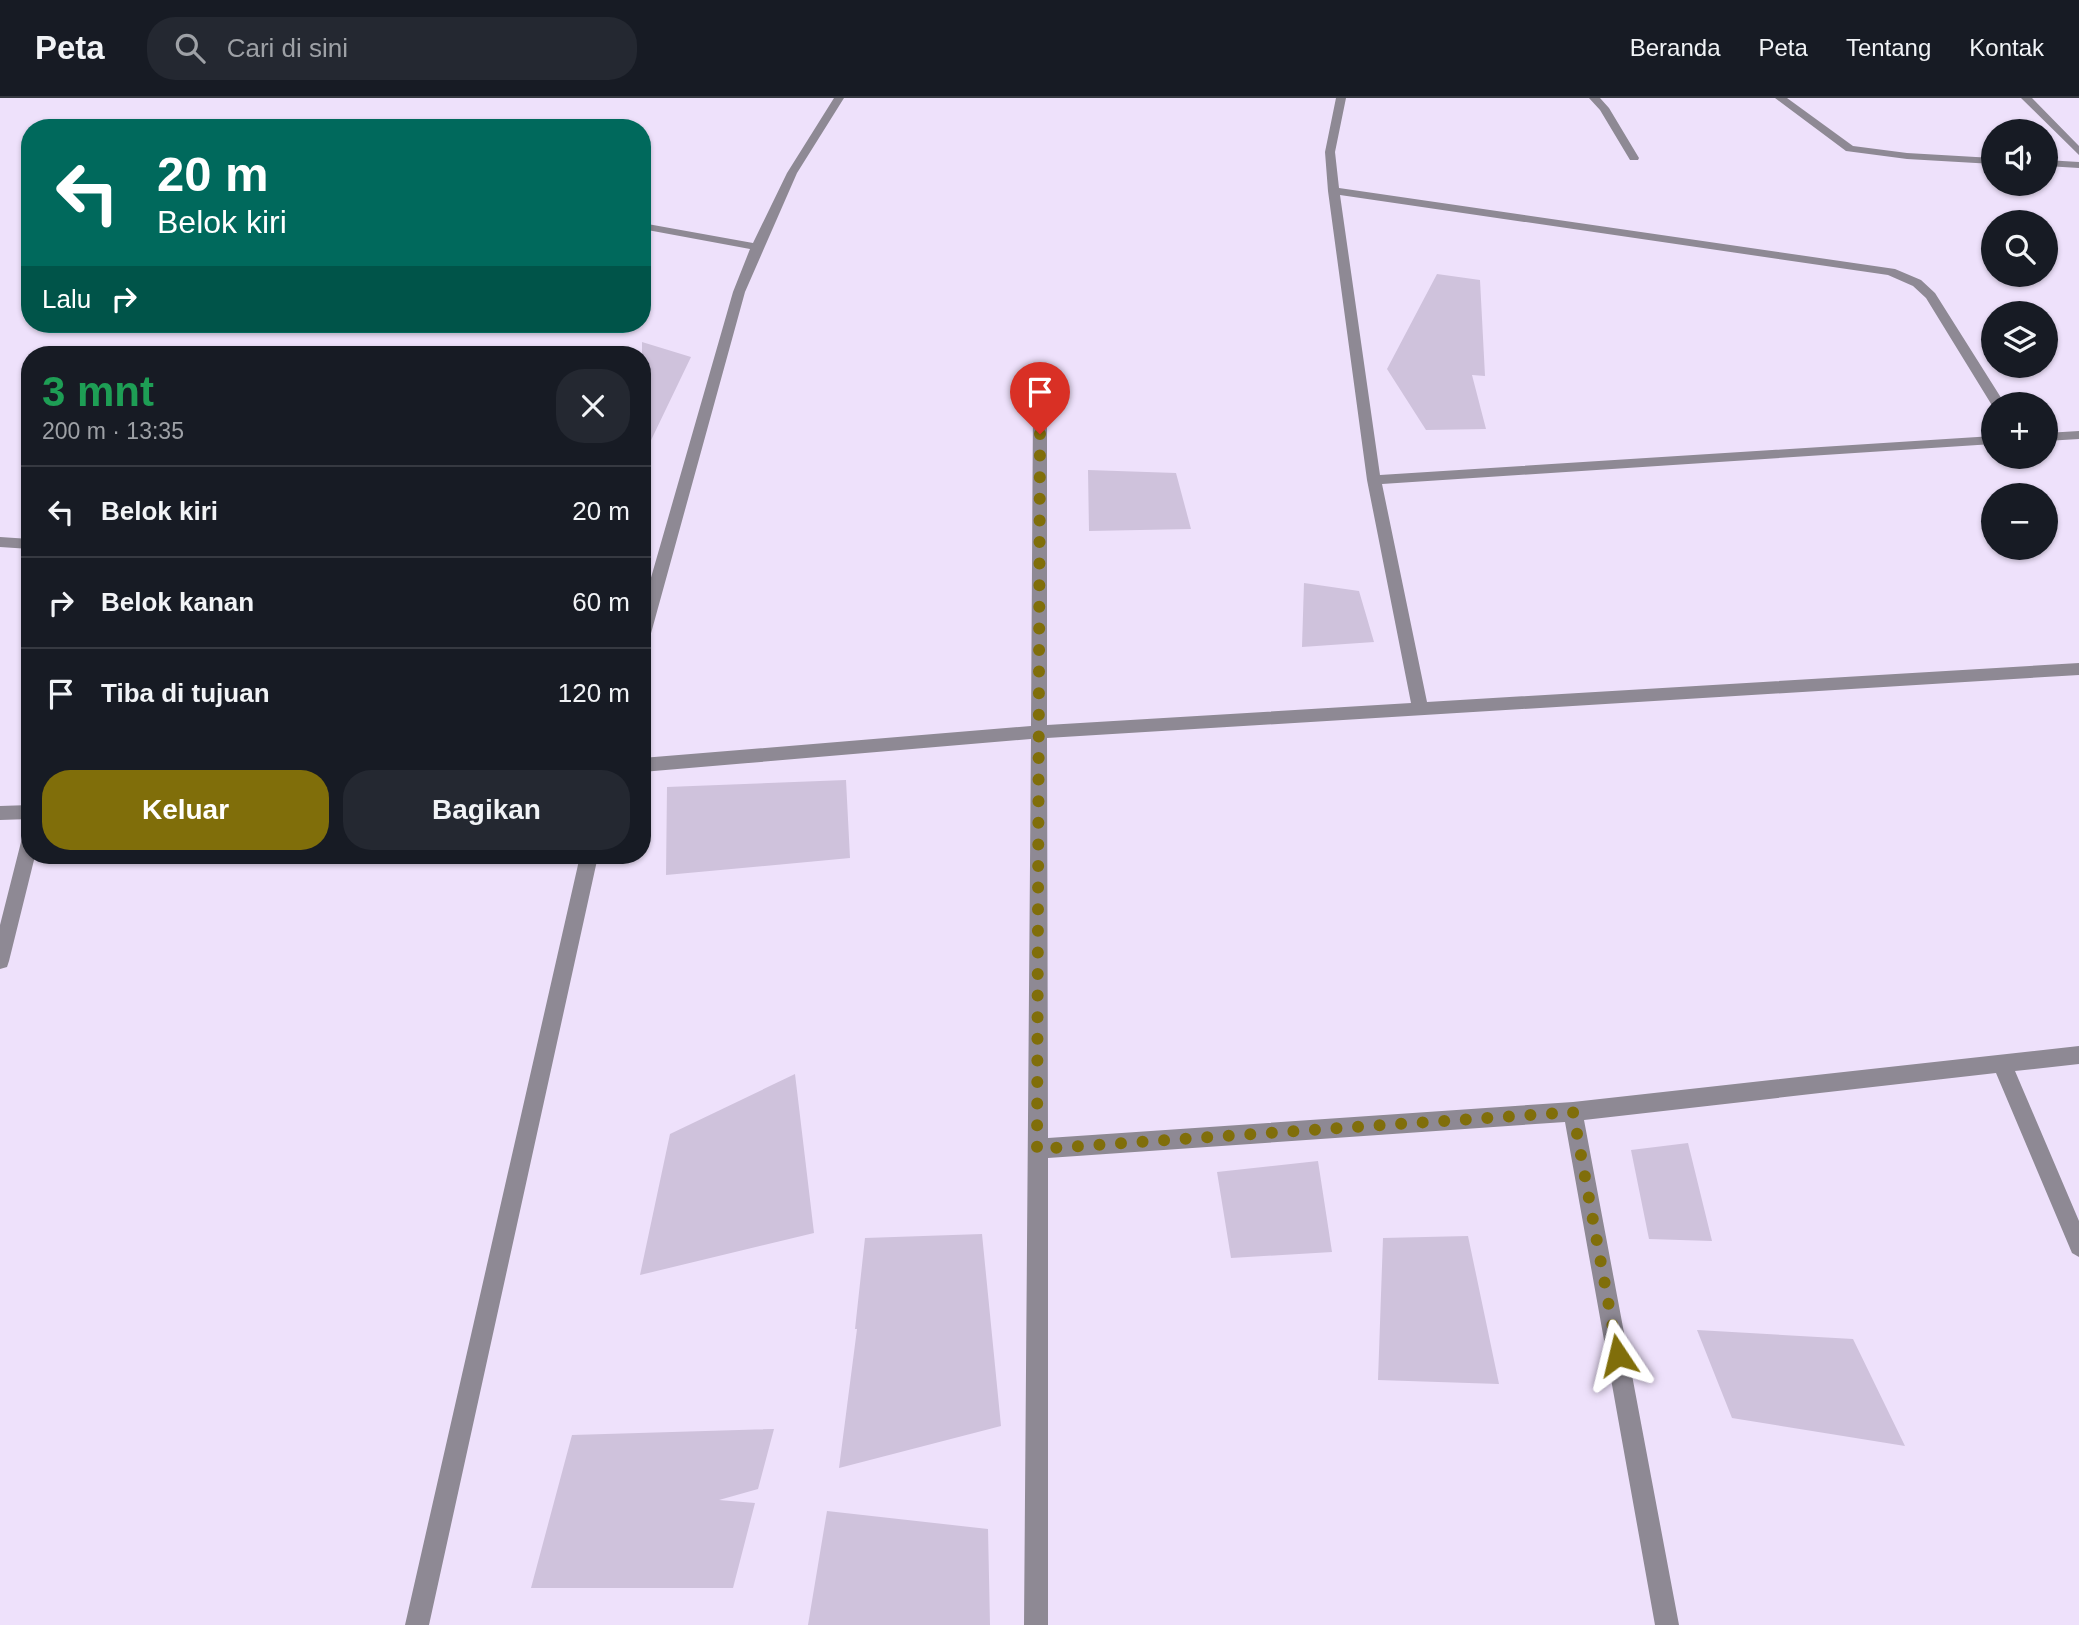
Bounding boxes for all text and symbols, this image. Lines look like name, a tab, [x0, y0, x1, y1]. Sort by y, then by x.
search box	[147, 17, 637, 80]
text: Peta	[35, 29, 105, 66]
icon: search	[171, 29, 209, 67]
text: Cari di sini	[227, 33, 348, 63]
text: Beranda	[1630, 34, 1721, 61]
text: Peta	[1759, 34, 1808, 61]
text: Tentang	[1846, 34, 1931, 61]
text: Kontak	[1969, 34, 2044, 61]
map controls	[1981, 119, 2058, 560]
button: sound	[1981, 119, 2058, 196]
icon: left	[42, 147, 133, 238]
text: 20 m	[157, 147, 269, 201]
text: Belok kiri	[157, 204, 287, 240]
button: search	[1981, 210, 2058, 287]
icon: right	[105, 280, 143, 318]
text: Lalu	[42, 284, 91, 314]
button: layers	[1981, 301, 2058, 378]
pin	[1010, 362, 1070, 434]
text: 3 mnt	[42, 368, 154, 415]
button: close	[556, 369, 630, 443]
icon: arrive	[1021, 373, 1059, 411]
button: +	[1981, 392, 2058, 469]
text: 200 m · 13:35	[42, 418, 184, 444]
button: −	[1981, 483, 2058, 560]
icon: left	[42, 493, 80, 531]
text: Belok kiri	[101, 496, 218, 526]
text: 20 m	[572, 496, 630, 526]
icon: right	[42, 584, 80, 622]
text: Belok kanan	[101, 587, 254, 617]
text: 60 m	[572, 587, 630, 617]
icon: arrive	[42, 675, 80, 713]
text: Tiba di tujuan	[101, 678, 270, 708]
text: 120 m	[558, 678, 630, 708]
button: Keluar	[42, 770, 329, 850]
button: Bagikan	[343, 770, 630, 850]
position arrow	[1581, 1318, 1655, 1392]

